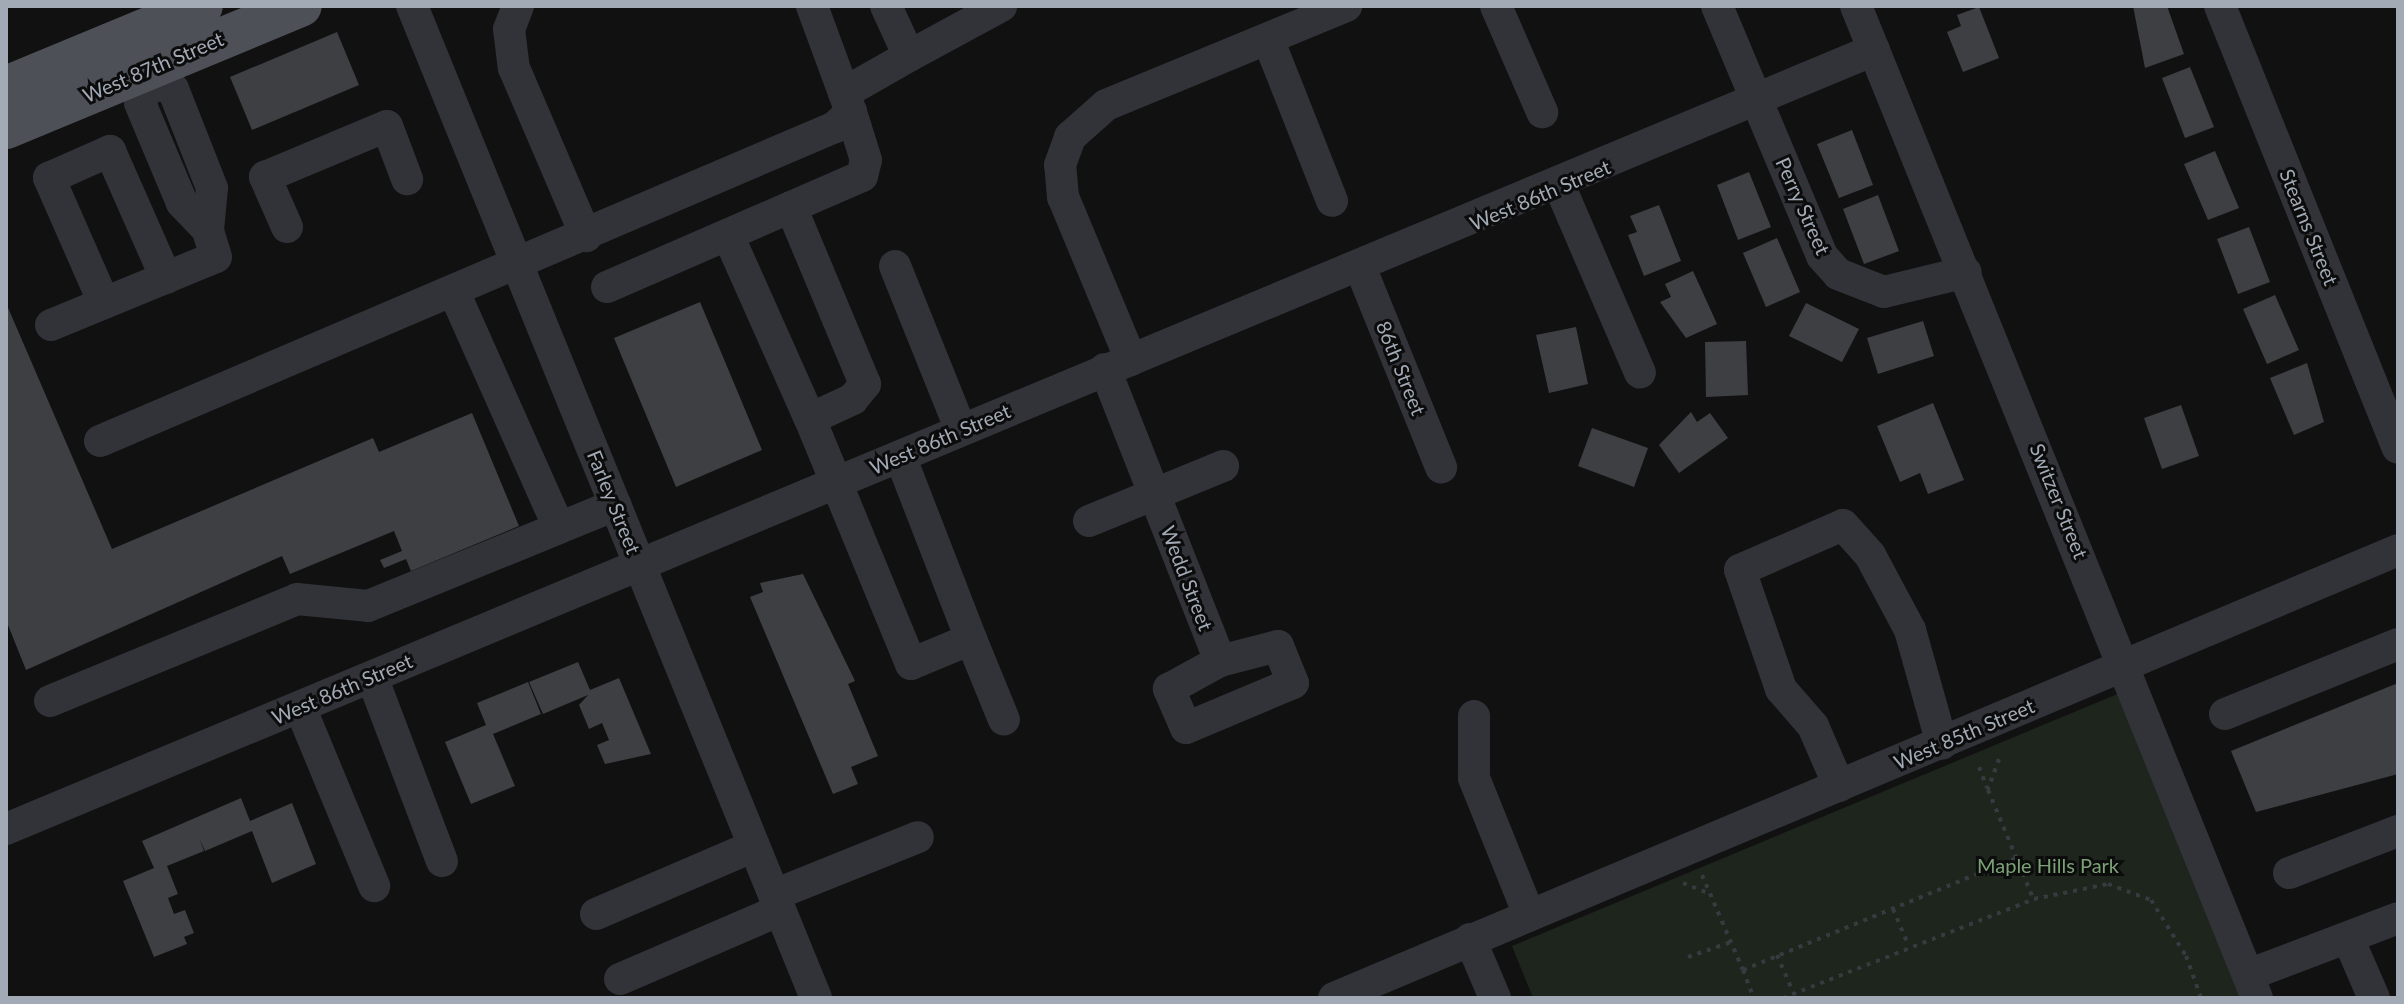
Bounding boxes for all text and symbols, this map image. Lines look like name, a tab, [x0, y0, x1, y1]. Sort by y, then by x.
street label: West 87th Street	[79, 27, 227, 107]
street label: Perry Street	[1771, 153, 1835, 259]
street label: West 86th Street	[1466, 155, 1614, 235]
street label: Stearns Street	[2275, 166, 2343, 288]
street label: 86th Street	[1371, 317, 1431, 419]
street label: West 86th Street	[866, 399, 1014, 479]
street label: Switzer Street	[2025, 440, 2093, 562]
street label: Farley Street	[582, 446, 646, 558]
street label: Wedd Street	[1156, 522, 1218, 634]
street label: West 86th Street	[268, 649, 416, 729]
street label: West 85th Street	[1890, 694, 2038, 774]
park label: Maple Hills Park	[1977, 853, 2119, 877]

